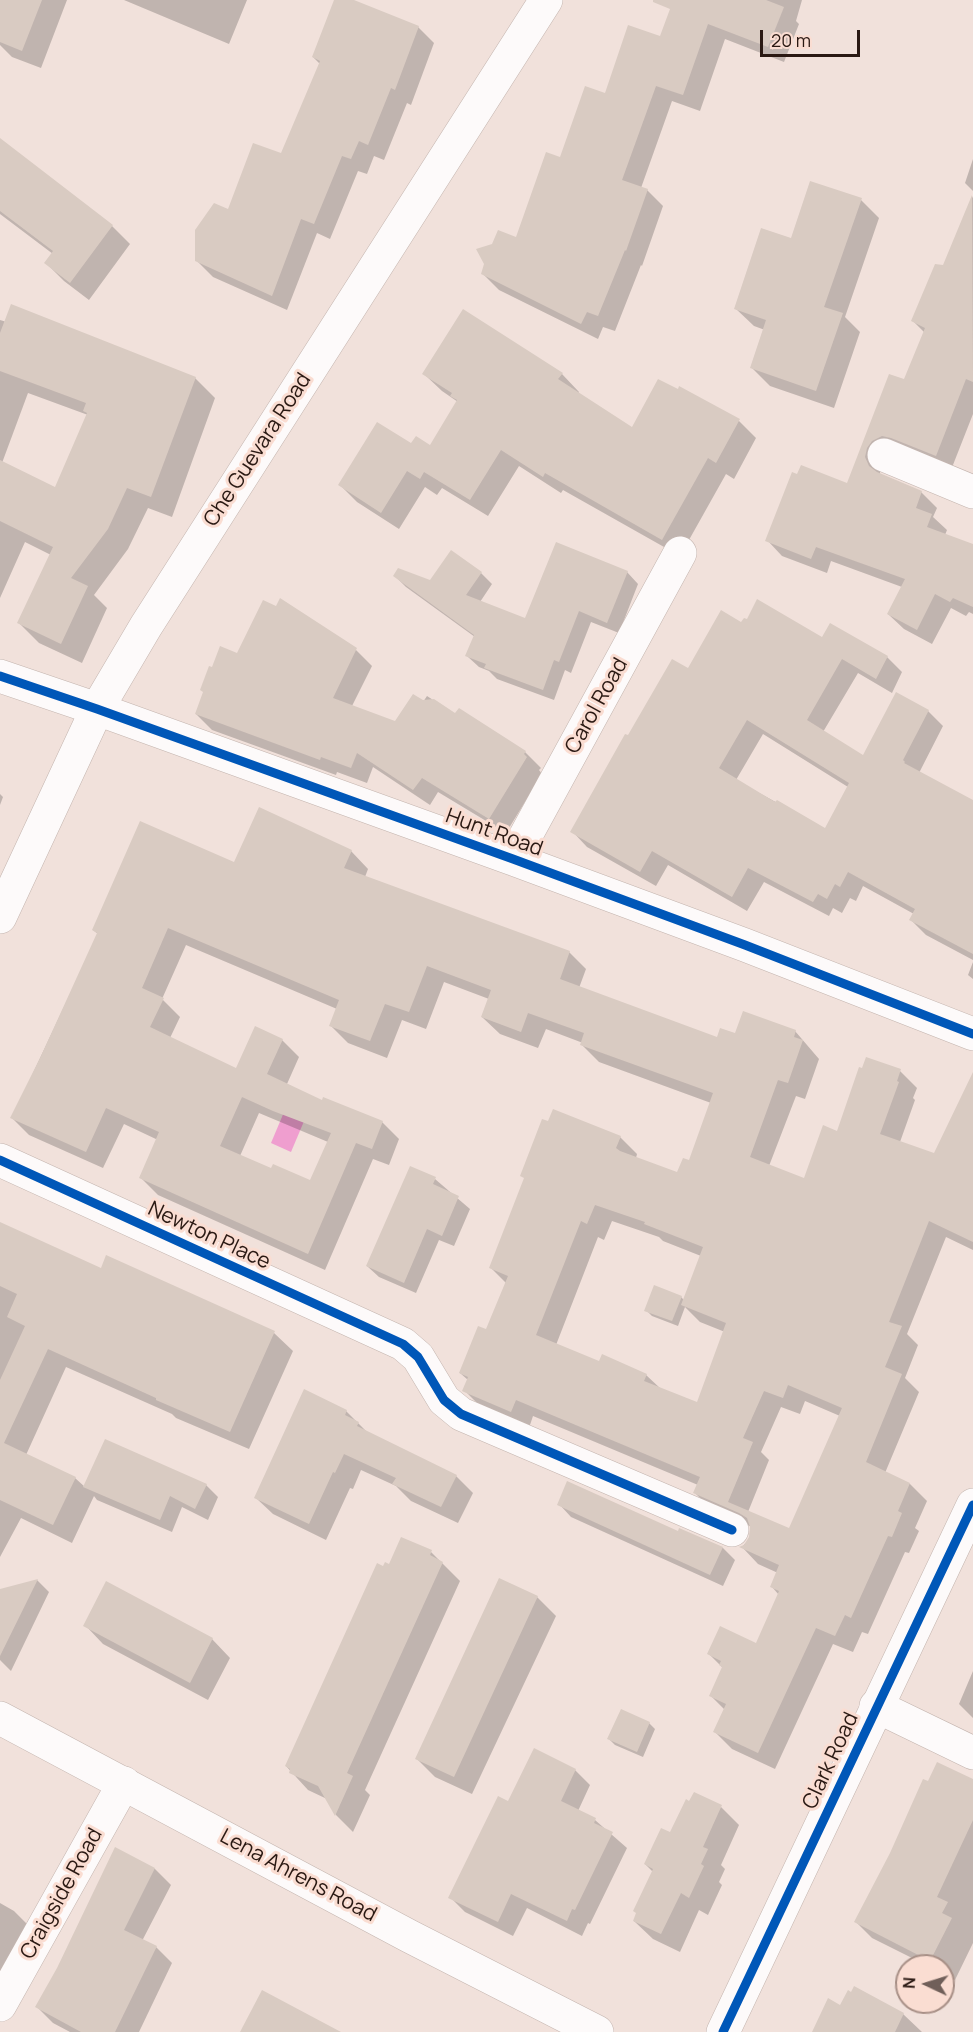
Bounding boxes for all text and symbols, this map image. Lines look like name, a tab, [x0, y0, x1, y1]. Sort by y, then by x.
scale bar	[763, 18, 864, 56]
text: 20 m	[771, 28, 811, 52]
street label: Che Guevara Road	[199, 369, 317, 531]
street label: Carol Road	[560, 654, 634, 758]
street label: Hunt Road	[442, 804, 546, 862]
street label: Newton Place	[144, 1197, 274, 1275]
street label: Clark Road	[798, 1709, 864, 1813]
street label: Craigside Road	[16, 1824, 108, 1964]
street label: Lena Ahrens Road	[215, 1824, 381, 1928]
north arrow	[895, 1954, 955, 2014]
text: N	[898, 1976, 920, 1989]

